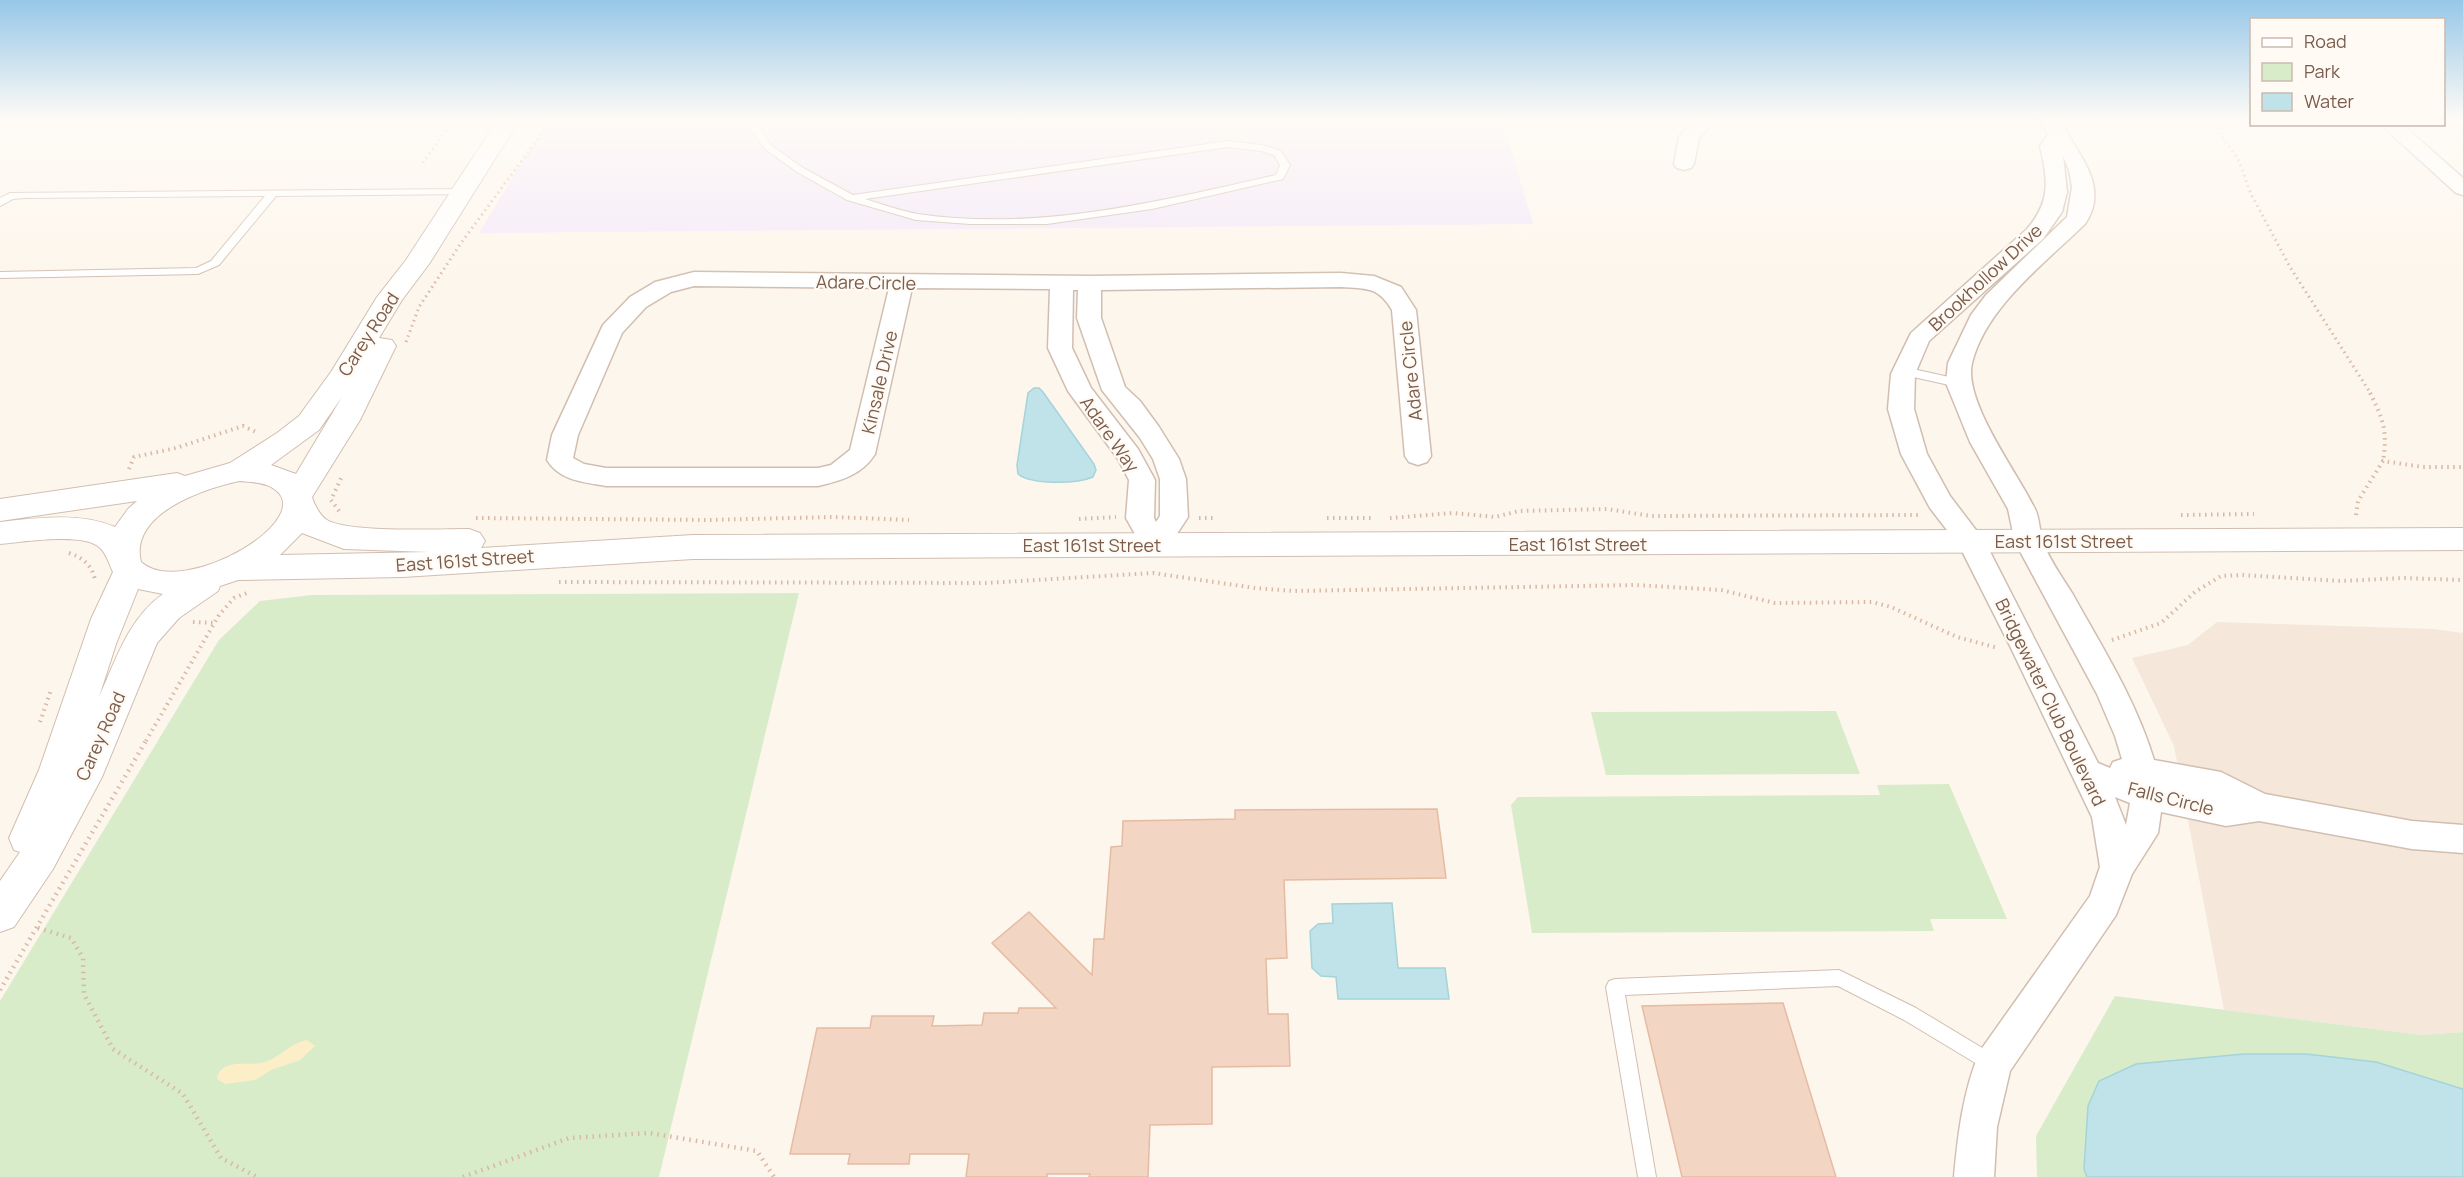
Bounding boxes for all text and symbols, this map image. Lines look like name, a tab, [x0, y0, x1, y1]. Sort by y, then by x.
legend	[2250, 18, 2445, 126]
text: Road	[2304, 29, 2347, 53]
text: Park	[2304, 59, 2341, 83]
text: Water	[2304, 89, 2354, 113]
street label: Brookhollow Drive	[1923, 218, 2047, 336]
street label: Adare Circle	[816, 269, 916, 295]
street label: Carey Road	[332, 288, 404, 380]
street label: Adare Circle	[1393, 320, 1427, 422]
street label: Kinsale Drive	[855, 328, 903, 436]
street label: Adare Way	[1075, 391, 1145, 477]
street label: East 161st Street	[1995, 529, 2133, 553]
street label: East 161st Street	[1509, 532, 1647, 556]
street label: East 161st Street	[1023, 533, 1161, 557]
street label: East 161st Street	[395, 543, 535, 577]
street label: Bridgewater Club Boulevard	[1990, 594, 2112, 810]
street label: Carey Road	[70, 688, 130, 784]
street label: Falls Circle	[2125, 776, 2217, 820]

